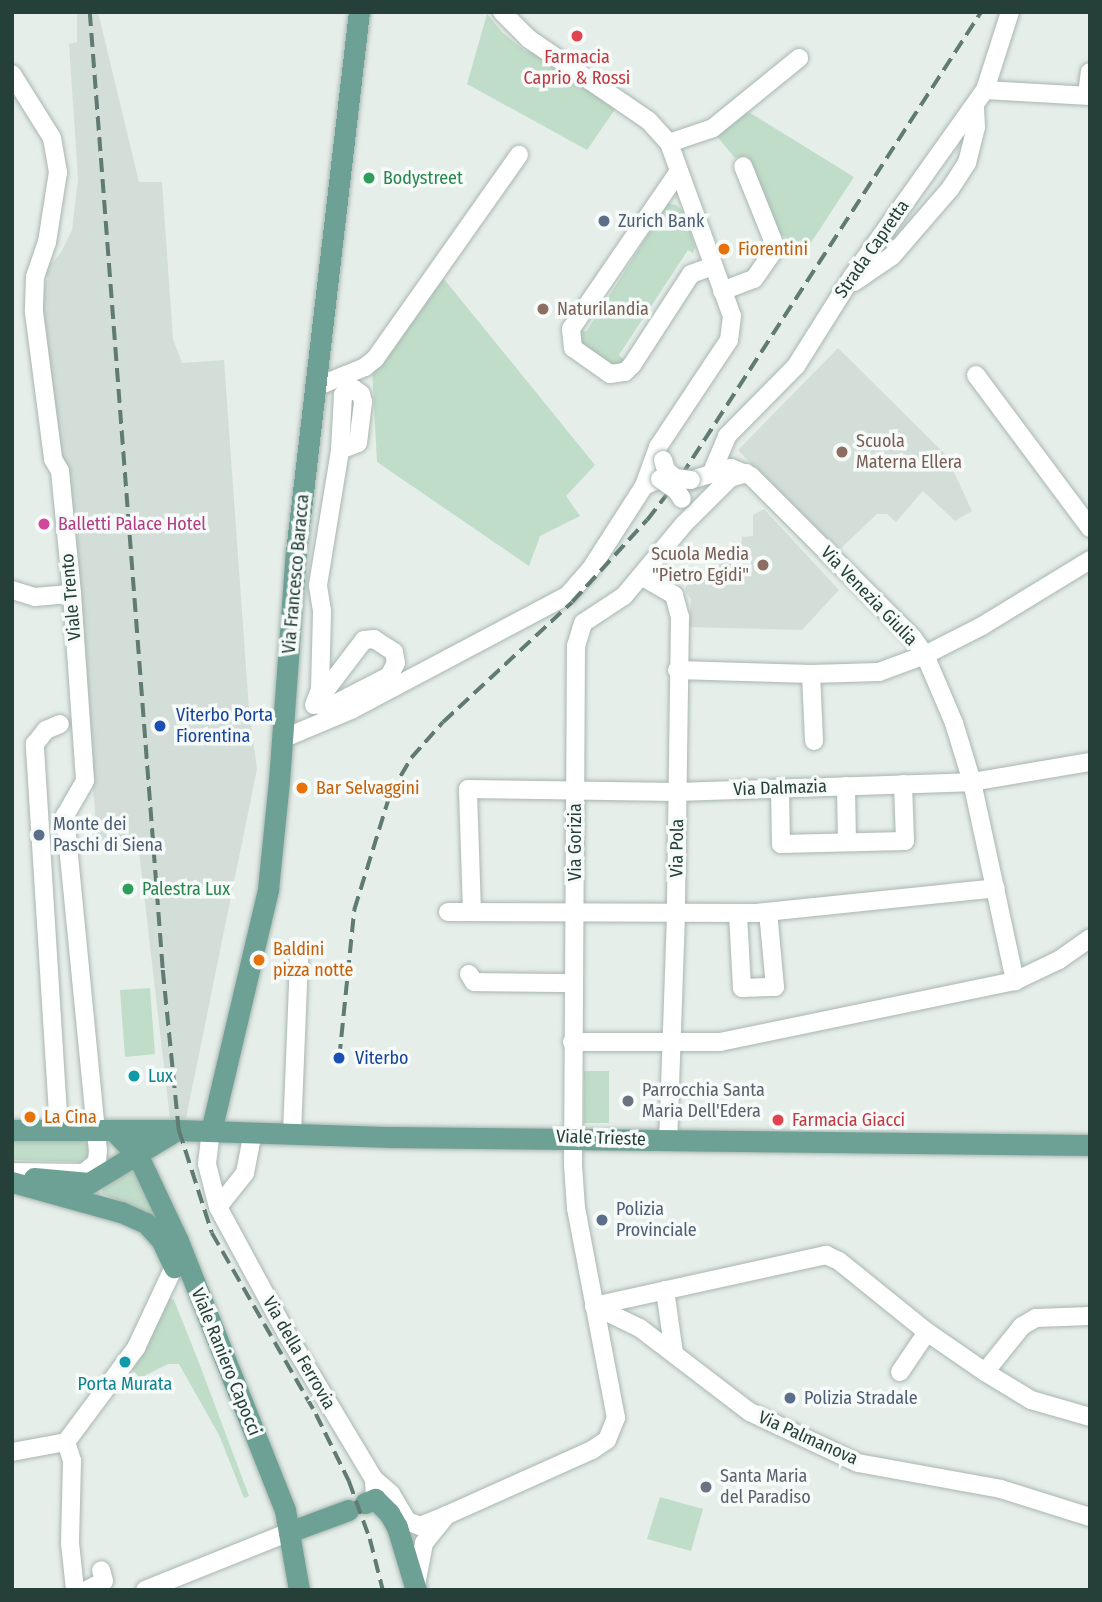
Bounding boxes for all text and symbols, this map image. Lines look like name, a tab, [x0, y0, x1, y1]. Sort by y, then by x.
marker: Farmacia Caprio & Rossi	[569, 28, 585, 44]
place label: Farmacia Caprio & Rossi	[524, 47, 630, 90]
place label: Bodystreet	[383, 167, 463, 189]
marker: Bodystreet	[361, 170, 377, 186]
street label: Strada Capretta	[830, 196, 914, 302]
place label: Zurich Bank	[618, 210, 704, 232]
marker: Zurich Bank	[596, 213, 612, 229]
place label: Fiorentini	[738, 238, 808, 260]
marker: Fiorentini	[716, 241, 732, 257]
place label: Naturilandia	[557, 298, 649, 320]
marker: Naturilandia	[535, 301, 551, 317]
place label: Scuola Materna Ellera	[856, 431, 962, 474]
marker: Scuola Materna Ellera	[834, 444, 850, 460]
street label: Via Francesco Baracca	[278, 493, 314, 655]
place label: Balletti Palace Hotel	[58, 513, 206, 535]
marker: Balletti Palace Hotel	[36, 516, 52, 532]
street label: Via Venezia Giulia	[816, 542, 922, 650]
place label: Scuola Media "Pietro Egidi"	[651, 544, 749, 586]
street label: Viale Trento	[56, 553, 86, 641]
marker: Scuola Media "Pietro Egidi"	[755, 557, 771, 573]
place label: Viterbo Porta Fiorentina	[176, 705, 273, 748]
marker: Viterbo Porta Fiorentina	[150, 716, 170, 736]
street label: Via Dalmazia	[733, 776, 827, 800]
place label: Bar Selvaggini	[316, 777, 419, 799]
marker: Bar Selvaggini	[294, 780, 310, 796]
street label: Via Gorizia	[564, 803, 586, 881]
place label: Monte dei Paschi di Siena	[53, 814, 163, 856]
street label: Via Pola	[666, 819, 688, 877]
marker: Monte dei Paschi di Siena	[31, 827, 47, 843]
place label: Palestra Lux	[142, 878, 230, 900]
marker: Palestra Lux	[120, 881, 136, 897]
place label: Baldini pizza notte	[273, 939, 354, 982]
marker: Baldini pizza notte	[251, 952, 267, 968]
place label: Viterbo	[355, 1047, 409, 1069]
marker: Viterbo	[329, 1048, 349, 1068]
place label: Lux	[148, 1065, 173, 1087]
marker: Lux	[126, 1068, 142, 1084]
place label: Parrocchia Santa Maria Dell'Edera	[642, 1080, 765, 1122]
marker: Parrocchia Santa Maria Dell'Edera	[620, 1093, 636, 1109]
place label: La Cina	[44, 1106, 97, 1128]
marker: La Cina	[22, 1109, 38, 1125]
place label: Farmacia Giacci	[792, 1109, 905, 1131]
marker: Farmacia Giacci	[770, 1112, 786, 1128]
street label: Viale Trieste	[556, 1126, 646, 1150]
place label: Polizia Provinciale	[616, 1199, 697, 1242]
marker: Polizia Provinciale	[594, 1212, 610, 1228]
street label: Viale Raniero Capocci	[187, 1285, 265, 1439]
street label: Via della Ferrovia	[258, 1293, 340, 1413]
marker: Porta Murata	[117, 1354, 133, 1370]
place label: Porta Murata	[78, 1373, 172, 1395]
place label: Polizia Stradale	[804, 1387, 918, 1409]
marker: Polizia Stradale	[782, 1390, 798, 1406]
street label: Via Palmanova	[755, 1406, 861, 1470]
place label: Santa Maria del Paradiso	[720, 1466, 811, 1508]
marker: Santa Maria del Paradiso	[698, 1479, 714, 1495]

